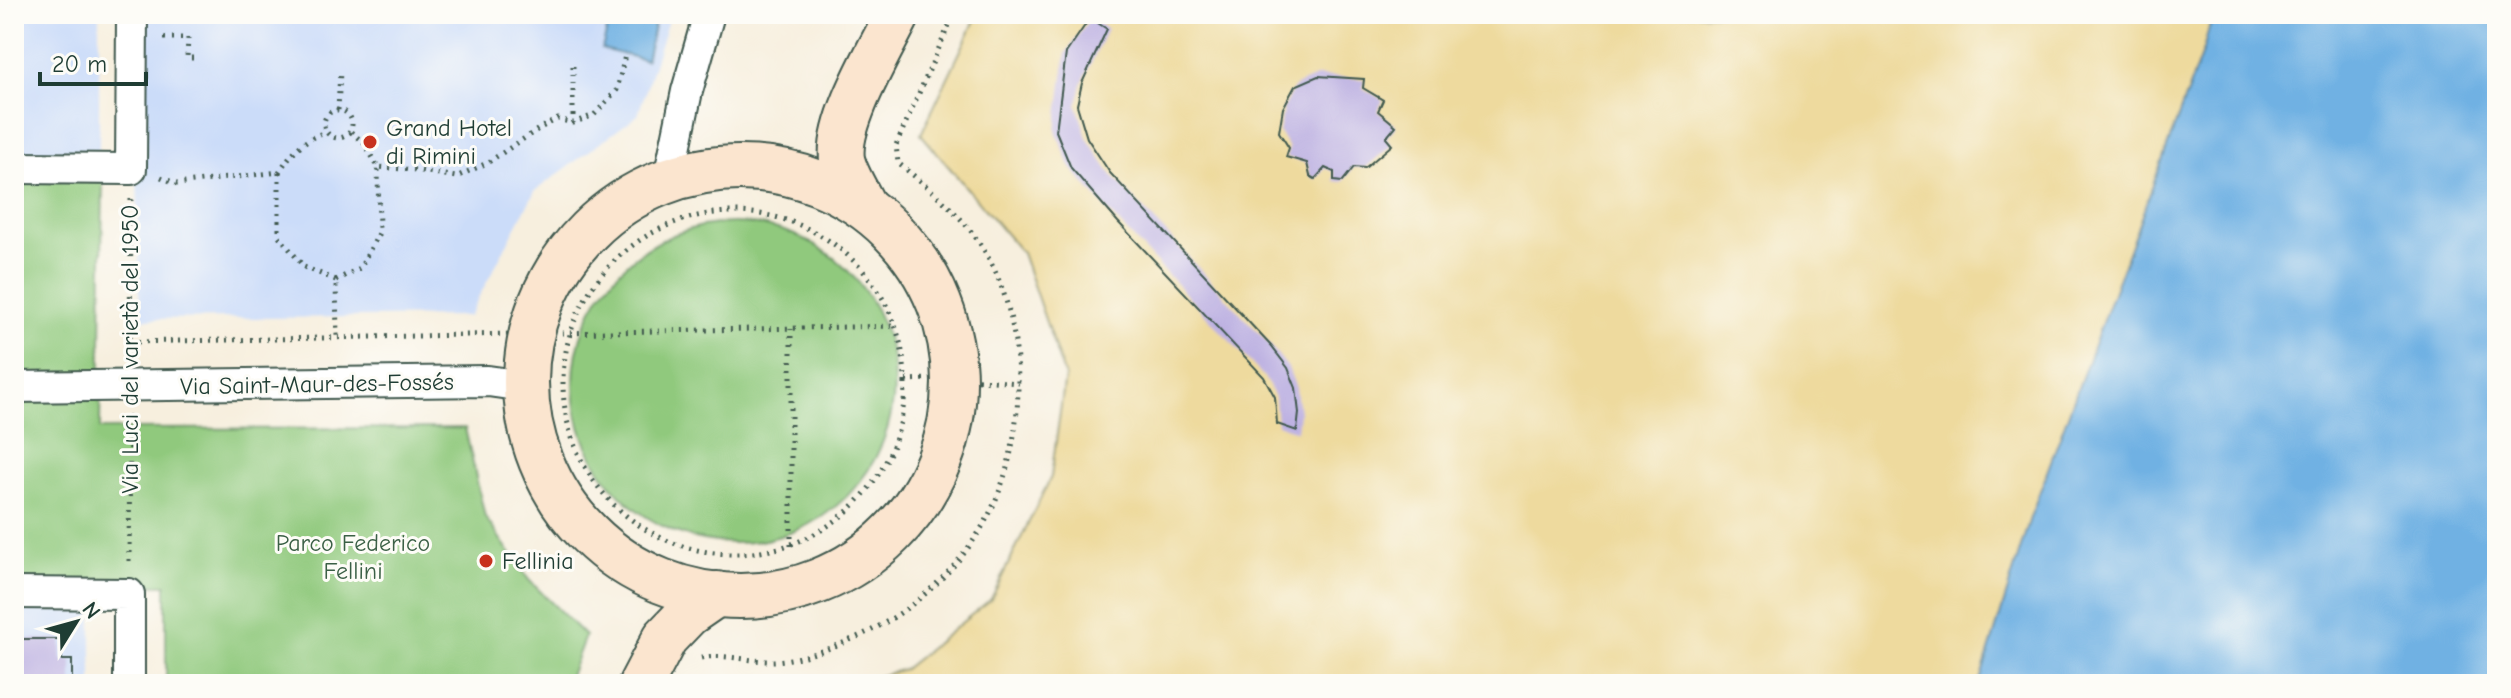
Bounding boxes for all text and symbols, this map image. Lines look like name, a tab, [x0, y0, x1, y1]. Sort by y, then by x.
scale bar	[40, 36, 146, 86]
text: 20 m	[52, 50, 107, 78]
place label: Grand Hotel di Rimini	[386, 114, 512, 170]
marker: Grand Hotel di Rimini	[361, 133, 379, 151]
street label: Via Luci del varietà del 1950	[116, 204, 144, 494]
street label: Via Saint-Maur-des-Fossés	[180, 368, 454, 400]
park label: Parco Federico Fellini	[276, 529, 430, 585]
place label: Fellinia	[502, 547, 574, 575]
marker: Fellinia	[477, 552, 495, 570]
north arrow	[36, 582, 116, 662]
text: N	[76, 597, 106, 624]

